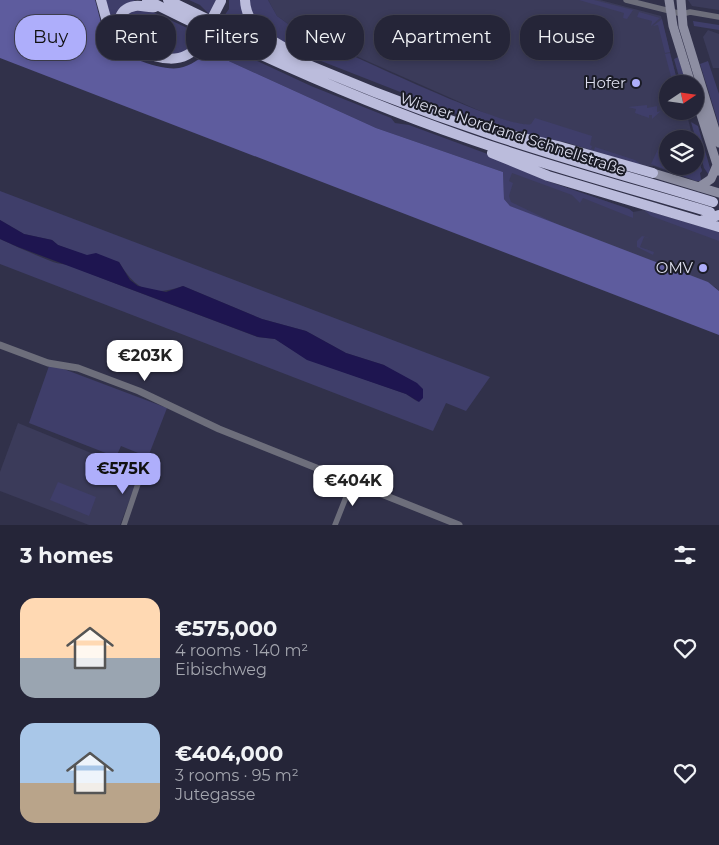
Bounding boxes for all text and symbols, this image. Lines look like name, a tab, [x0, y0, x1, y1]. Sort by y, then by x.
chip: Buy	[15, 15, 86, 60]
chip: Rent	[96, 15, 176, 60]
chip: Filters	[186, 15, 276, 60]
chip: New	[286, 15, 364, 60]
chip: Apartment	[374, 15, 510, 60]
chip: House	[520, 15, 613, 60]
place label: Hofer	[584, 73, 626, 92]
north arrow	[659, 75, 704, 120]
map controls	[659, 75, 704, 175]
marker: Hofer	[630, 77, 642, 89]
street label: Wiener Nordrand Schnellstraße	[398, 88, 629, 179]
button: layers	[659, 130, 704, 175]
place label: OMV	[656, 258, 694, 277]
marker: OMV	[697, 262, 709, 274]
pin: €203K	[110, 340, 180, 382]
text: €203K	[118, 346, 172, 365]
pin: €575K	[88, 452, 158, 495]
text: €575K	[96, 459, 150, 478]
pin: €404K	[318, 464, 388, 507]
text: €404K	[324, 471, 382, 490]
icon: filters	[671, 541, 699, 569]
text: 3 homes	[20, 543, 113, 568]
text: €575,000	[175, 616, 277, 641]
icon: home	[60, 618, 120, 678]
icon: heart	[671, 634, 699, 662]
text: 4 rooms · 140 m²	[175, 641, 308, 660]
text: Eibischweg	[175, 660, 267, 679]
text: €404,000	[175, 741, 283, 766]
icon: home	[60, 743, 120, 803]
icon: heart	[671, 759, 699, 787]
text: 3 rooms · 95 m²	[175, 766, 299, 785]
text: Jutegasse	[175, 785, 255, 804]

